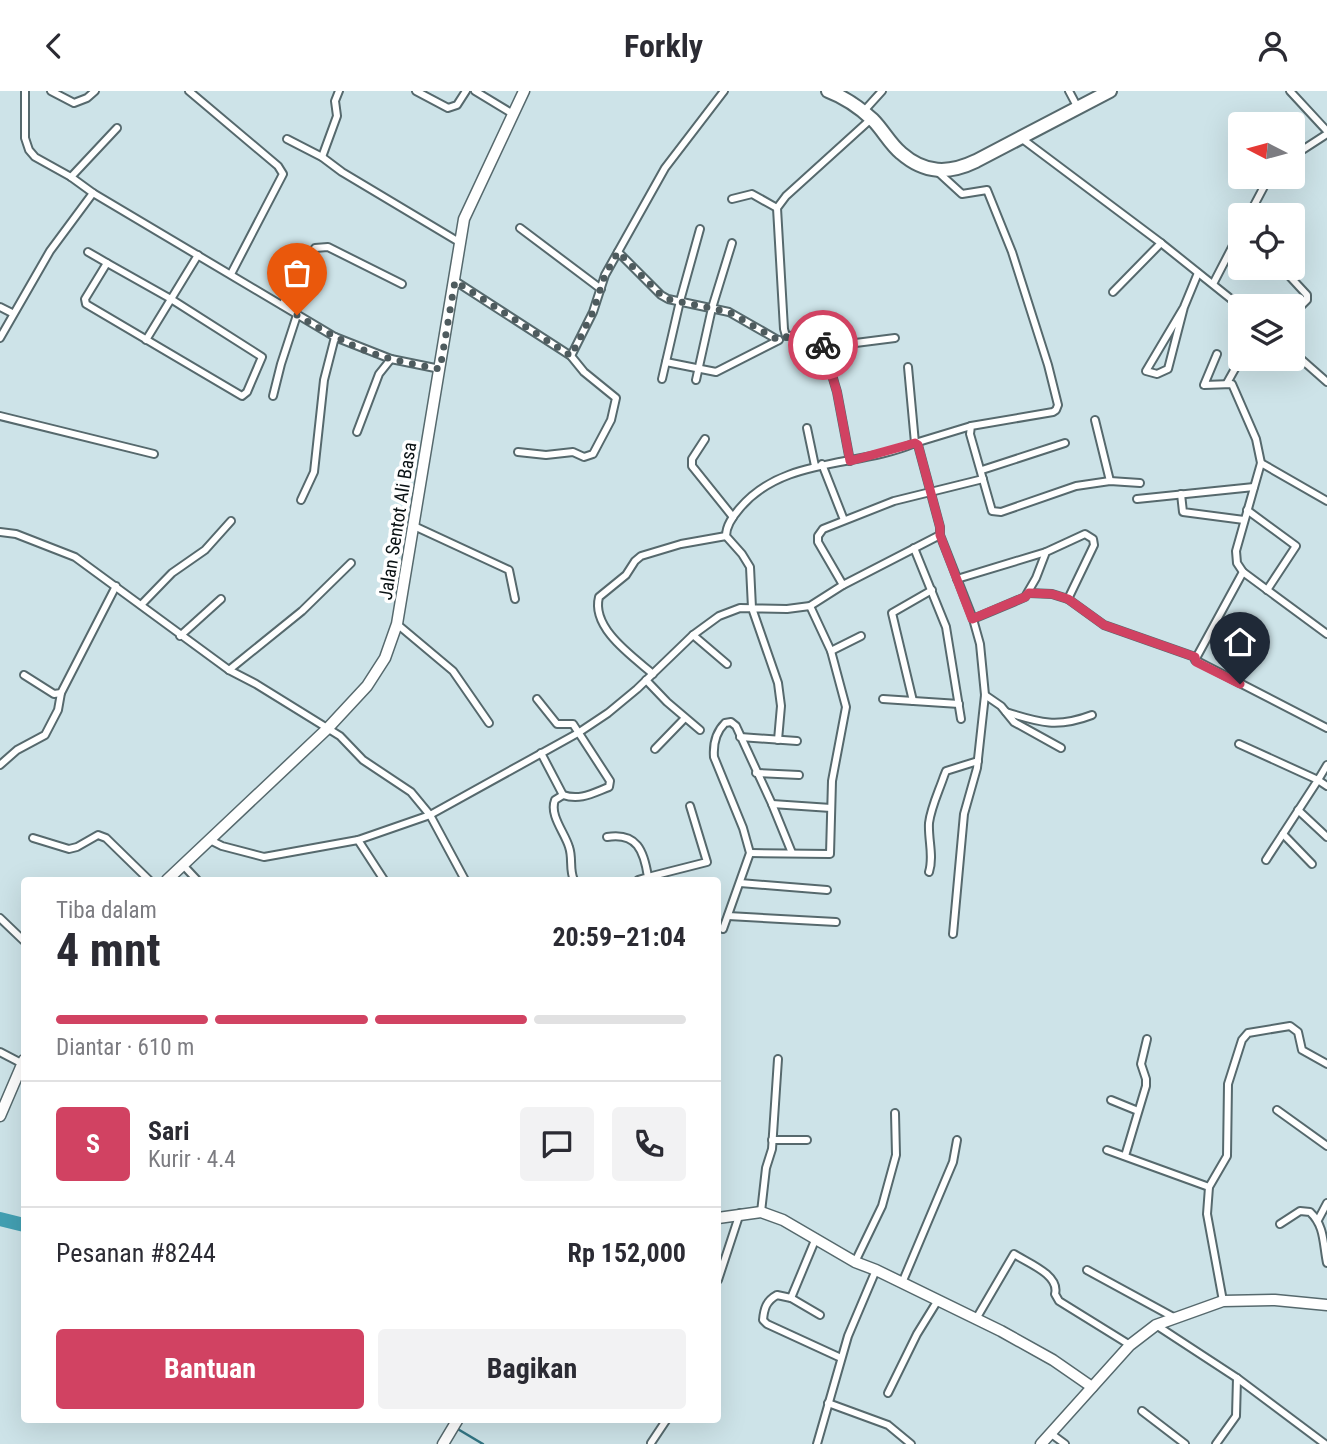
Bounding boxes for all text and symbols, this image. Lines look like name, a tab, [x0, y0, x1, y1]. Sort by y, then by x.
icon: back	[35, 27, 73, 65]
text: Forkly	[624, 27, 703, 65]
icon: person	[1254, 27, 1292, 65]
north arrow	[1228, 112, 1306, 189]
map controls	[1228, 112, 1305, 371]
button: locate	[1228, 203, 1305, 280]
pin	[267, 243, 327, 315]
icon: bag	[278, 254, 316, 292]
button: layers	[1228, 294, 1305, 371]
courier	[788, 310, 858, 380]
icon: bike	[804, 326, 842, 364]
street label: Jalan Sentot Ali Basa	[374, 441, 421, 602]
pin	[1210, 612, 1270, 684]
icon: home	[1221, 623, 1259, 661]
text: Tiba dalam	[56, 897, 157, 924]
text: 20:59–21:04	[552, 922, 686, 952]
text: 4 mnt	[56, 923, 161, 977]
text: Diantar · 610 m	[56, 1034, 194, 1061]
button: chat	[520, 1107, 594, 1181]
button: phone	[612, 1107, 686, 1181]
text: Sari	[148, 1116, 189, 1146]
text: S	[86, 1129, 100, 1159]
text: Kurir · 4.4	[148, 1146, 236, 1173]
text: Pesanan #8244	[56, 1238, 216, 1268]
text: Rp 152,000	[568, 1238, 686, 1268]
button: Bantuan	[56, 1329, 364, 1409]
button: Bagikan	[378, 1329, 686, 1409]

